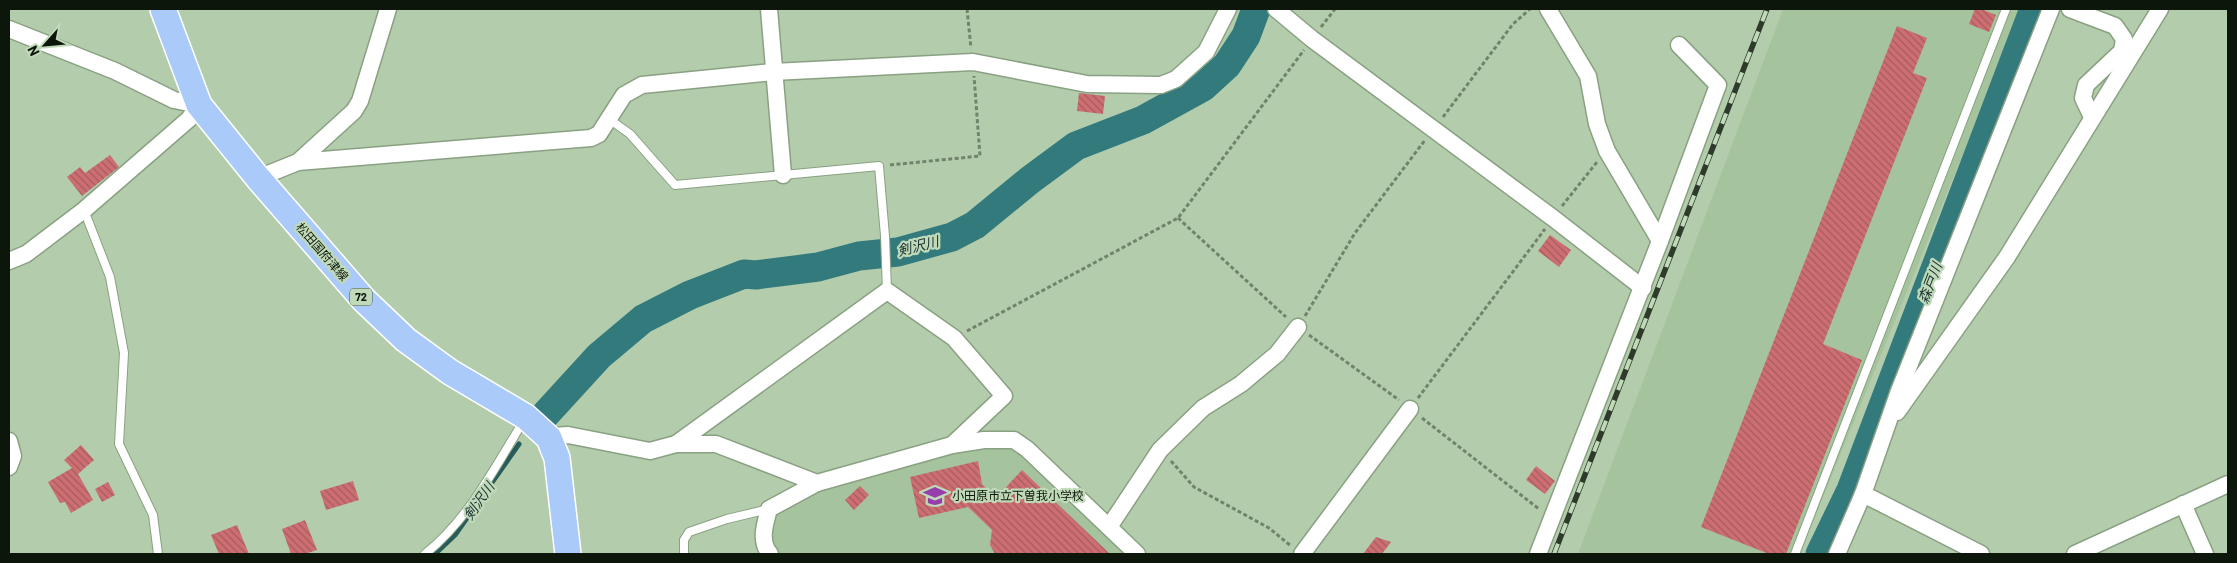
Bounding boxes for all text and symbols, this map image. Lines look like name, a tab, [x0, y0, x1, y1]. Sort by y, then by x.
north arrow	[20, 20, 70, 70]
text: N	[23, 43, 43, 59]
street label: 松田国府津線	[294, 220, 352, 283]
water label: 剣沢川	[895, 232, 942, 259]
water label: 森戸川	[1914, 258, 1946, 305]
road number: 72	[350, 288, 372, 306]
water label: 剣沢川	[460, 477, 499, 523]
school or university icon: 小田原市立下曽我小学校	[922, 483, 948, 509]
place label: 小田原市立下曽我小学校	[952, 488, 1084, 502]

